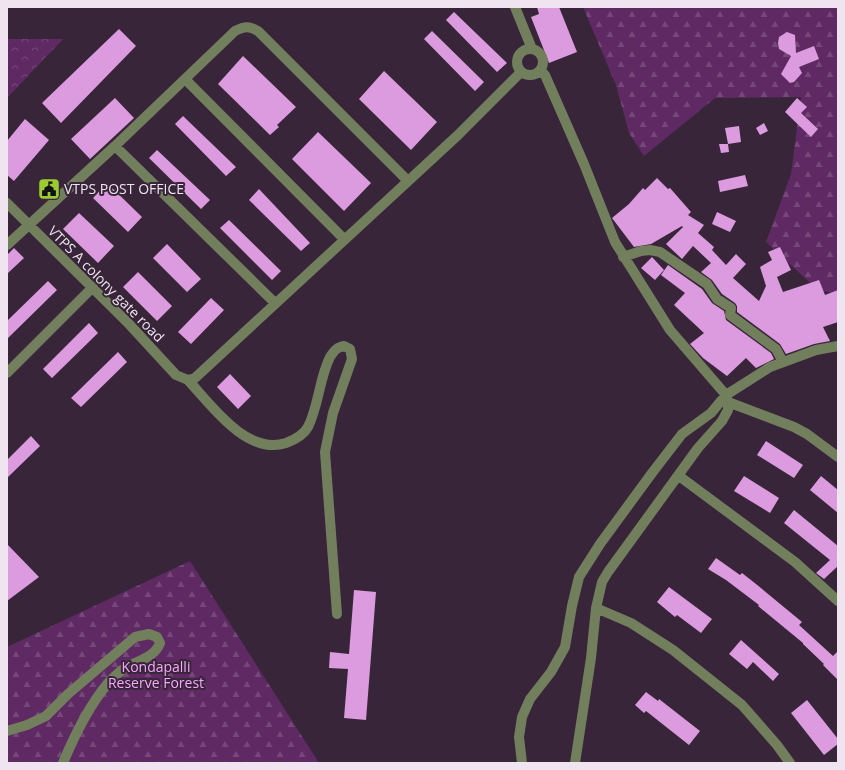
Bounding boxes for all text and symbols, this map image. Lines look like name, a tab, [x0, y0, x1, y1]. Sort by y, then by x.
public building icon: VTPS POST OFFICE	[36, 176, 62, 202]
place label: VTPS POST OFFICE	[64, 179, 184, 198]
street label: VTPS A colony gate road	[44, 221, 169, 346]
park label: Kondapalli Reserve Forest	[108, 657, 204, 692]

